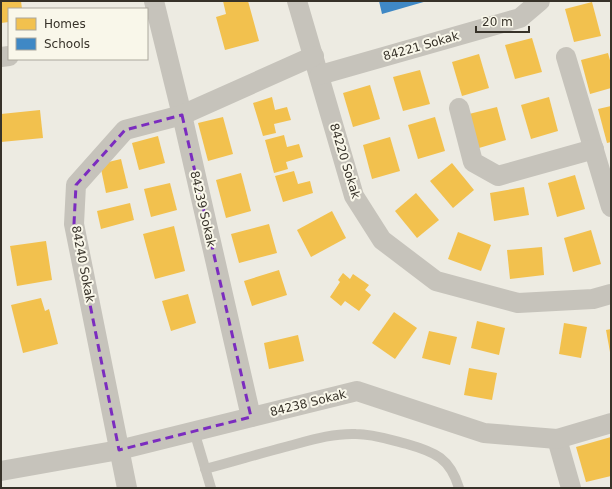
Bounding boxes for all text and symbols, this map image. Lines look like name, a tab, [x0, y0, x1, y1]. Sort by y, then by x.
legend	[8, 8, 148, 60]
scale bar	[476, 8, 529, 34]
text: 20 m	[482, 15, 513, 29]
text: Homes	[44, 17, 86, 31]
street label: 84221 Sokak	[382, 29, 460, 63]
text: Schools	[44, 37, 90, 51]
street label: 84220 Sokak	[327, 122, 363, 200]
street label: 84239 Sokak	[187, 169, 219, 249]
street label: 84240 Sokak	[69, 224, 97, 304]
street label: 84238 Sokak	[268, 387, 348, 419]

